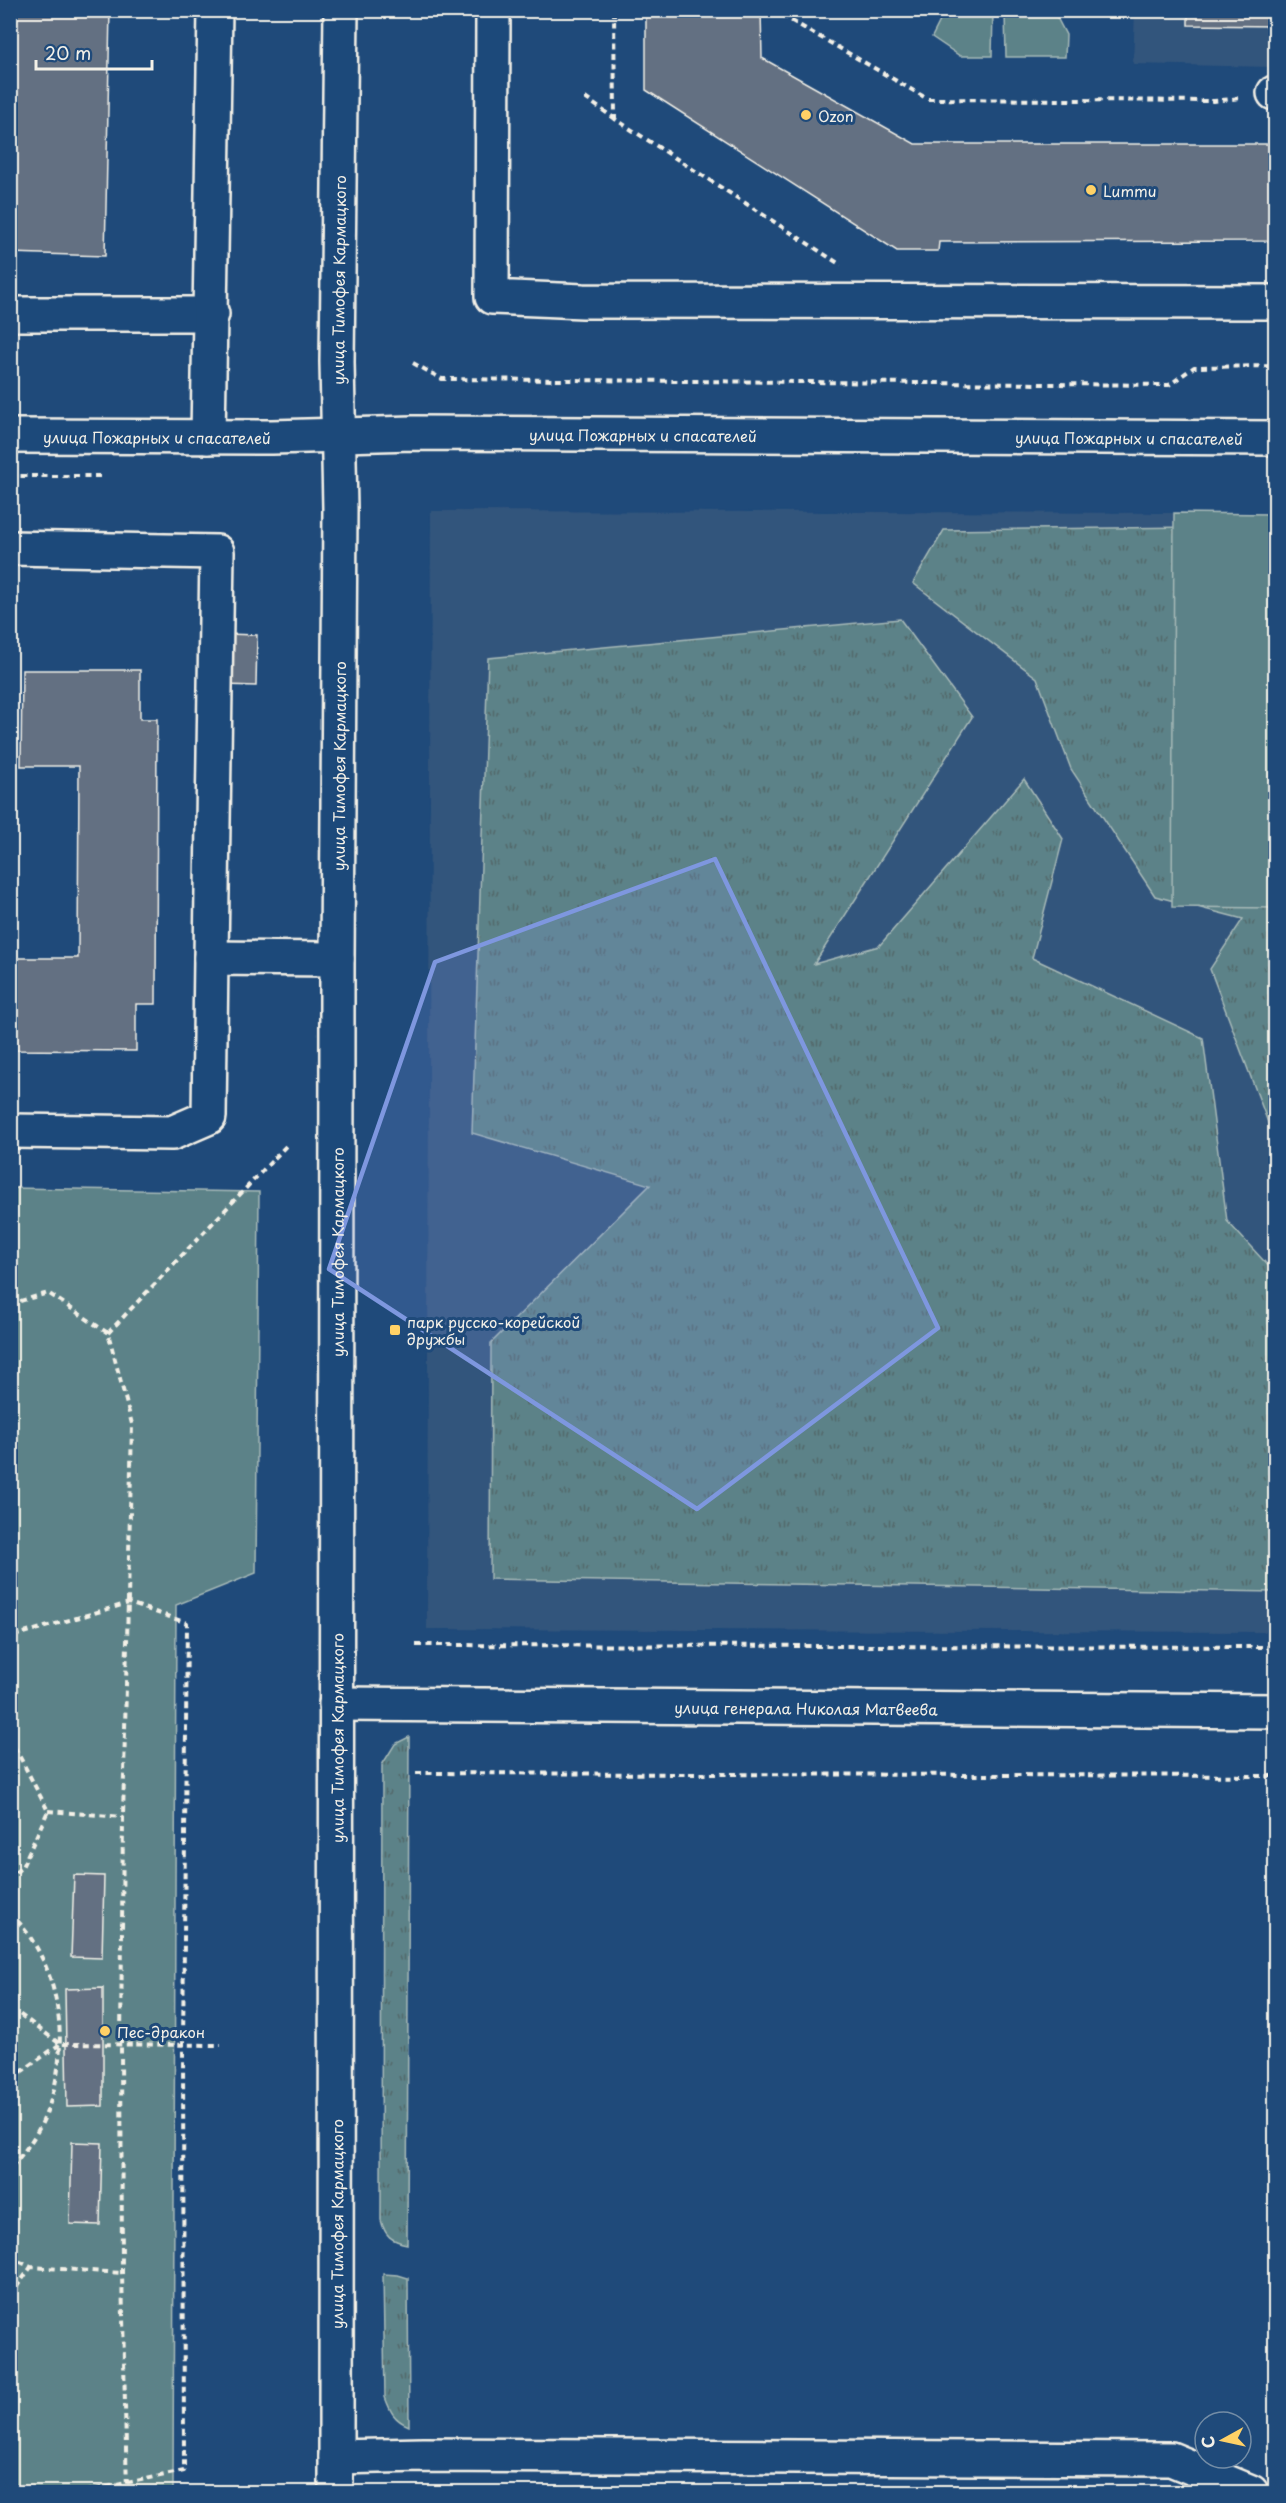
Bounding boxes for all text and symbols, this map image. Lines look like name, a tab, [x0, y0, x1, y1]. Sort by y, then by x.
scale bar	[36, 33, 152, 71]
text: 20 m	[45, 39, 91, 66]
place label: Ozon	[818, 104, 854, 127]
marker: Ozon	[799, 108, 813, 122]
street label: улица Тимофея Кармацкого	[325, 175, 351, 385]
place label: Lummu	[1103, 179, 1157, 202]
marker: Lummu	[1084, 183, 1098, 197]
street label: улица Пожарных и спасателей	[529, 422, 757, 446]
street label: улица Пожарных и спасателей	[43, 425, 271, 448]
street label: улица Пожарных и спасателей	[1015, 425, 1243, 449]
street label: улица Тимофея Кармацкого	[326, 661, 350, 871]
street label: улица Тимофея Кармацкого	[325, 1147, 348, 1357]
place label: парк русско-корейской дружбы	[407, 1310, 580, 1350]
marker: парк русско-корейской дружбы	[388, 1323, 402, 1337]
street label: улица Тимофея Кармацкого	[325, 1633, 348, 1843]
street label: улица генерала Николая Матвеева	[674, 1695, 938, 1720]
place label: Пес-дракон	[117, 2020, 205, 2043]
marker: Пес-дракон	[98, 2024, 112, 2038]
street label: улица Тимофея Кармацкого	[325, 2119, 348, 2329]
north arrow	[1193, 2410, 1253, 2470]
text: С	[1194, 2435, 1220, 2450]

